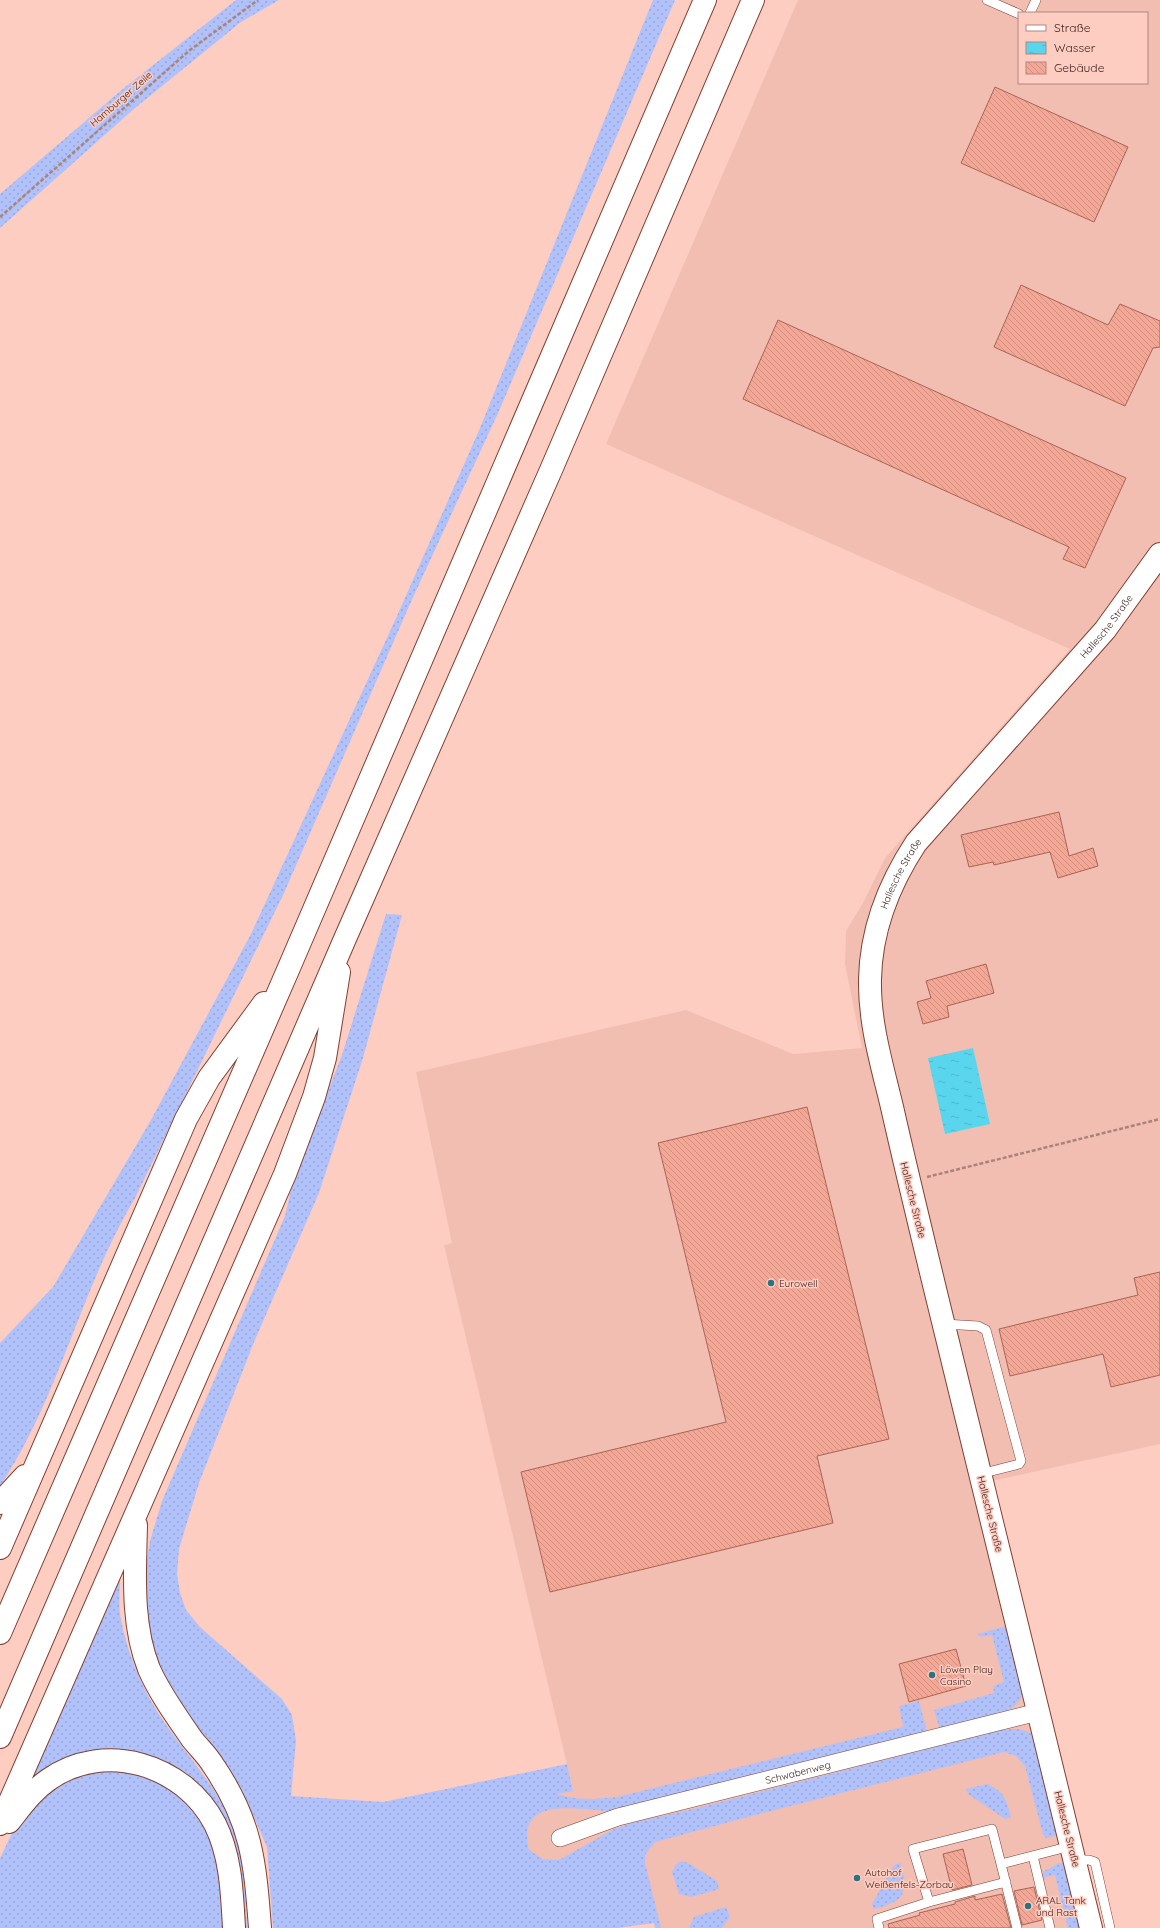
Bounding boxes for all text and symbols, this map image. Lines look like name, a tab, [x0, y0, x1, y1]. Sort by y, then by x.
legend	[1018, 12, 1148, 84]
text: Straße	[1054, 20, 1091, 35]
text: Wasser	[1054, 40, 1096, 55]
text: Gebäude	[1054, 60, 1105, 75]
street label: Hamburger Zeile	[87, 68, 155, 130]
street label: Hallesche Straße	[1077, 591, 1135, 661]
street label: Hallesche Straße	[877, 835, 924, 911]
street label: Hallesche Straße	[897, 1161, 929, 1240]
place label: Eurowell	[779, 1277, 818, 1290]
marker: Eurowell	[766, 1278, 776, 1288]
street label: Hallesche Straße	[974, 1475, 1006, 1554]
place label: Löwen Play Casino	[940, 1663, 993, 1688]
marker: Löwen Play Casino	[927, 1670, 937, 1680]
street label: Schwabenweg	[764, 1758, 832, 1786]
street label: Hallesche Straße	[1051, 1790, 1083, 1869]
place label: Autohof Weißenfels-Zorbau	[865, 1866, 954, 1891]
marker: Autohof Weißenfels-Zorbau	[852, 1873, 862, 1883]
place label: ARAL Tank und Rast	[1036, 1894, 1086, 1919]
marker: ARAL Tank und Rast	[1023, 1901, 1033, 1911]

